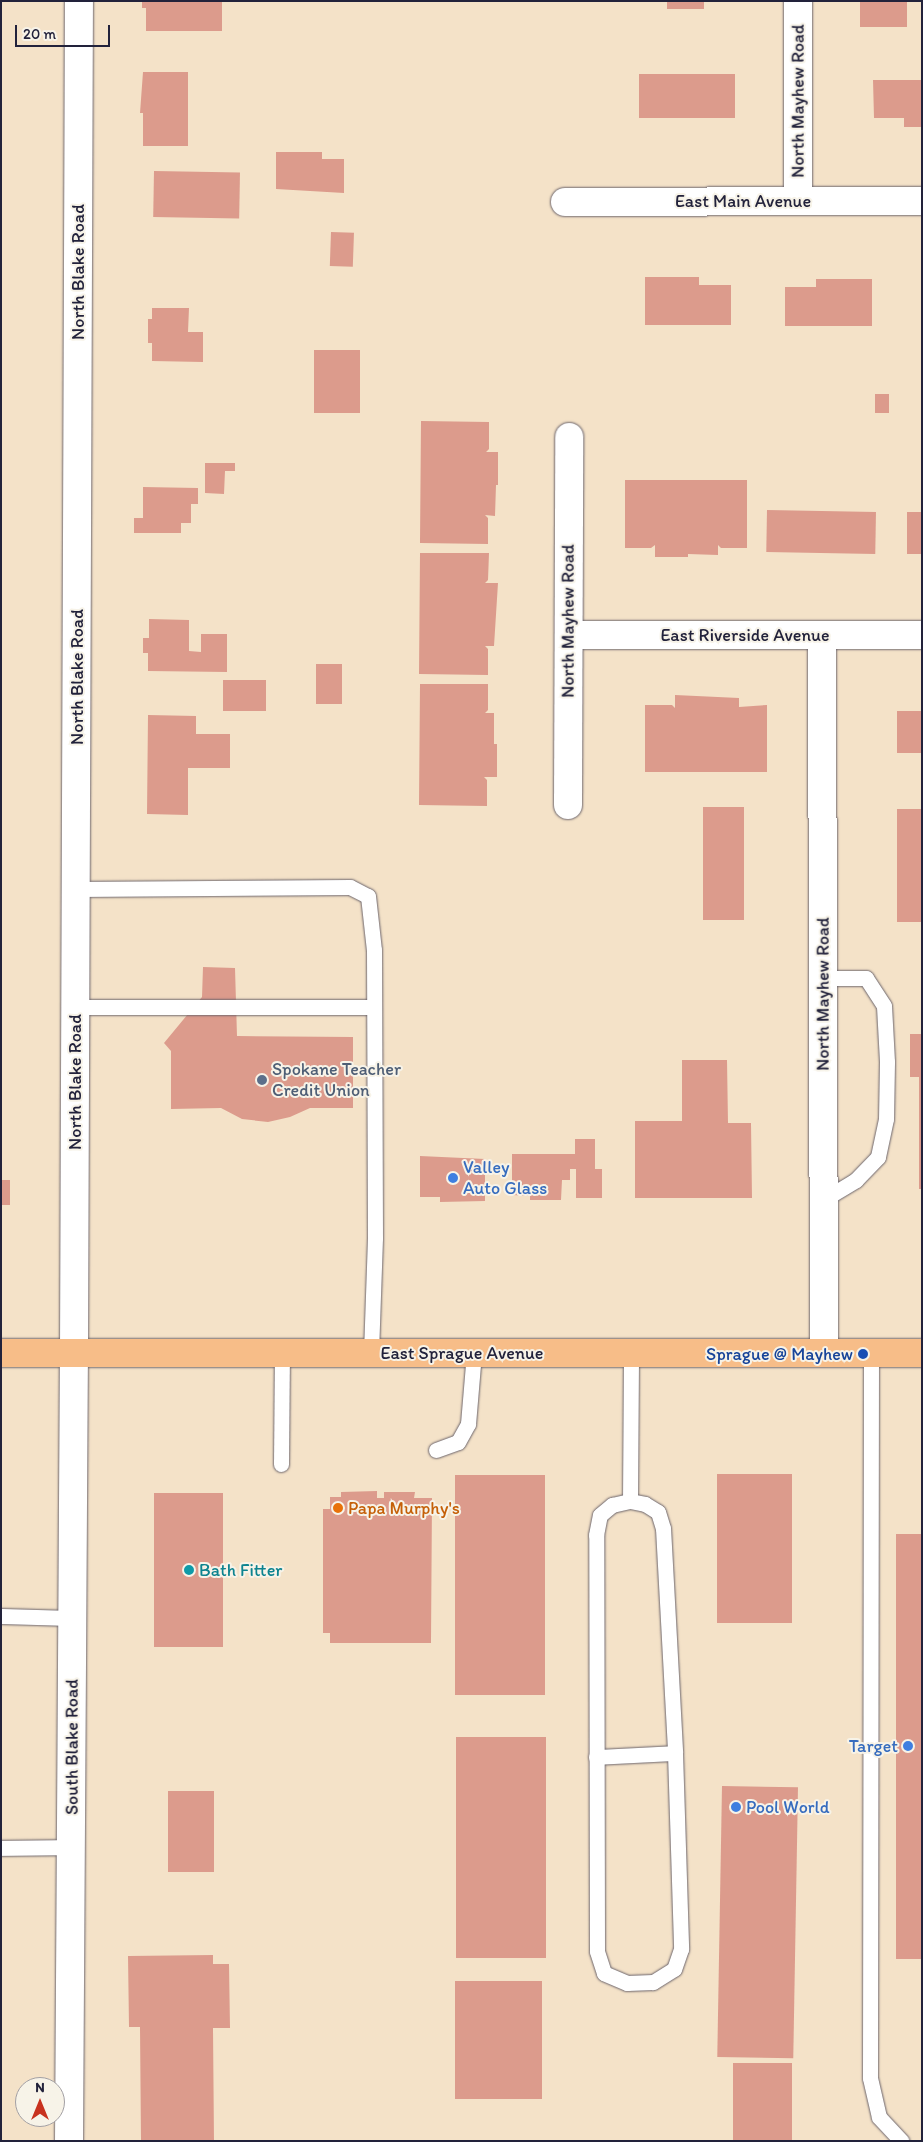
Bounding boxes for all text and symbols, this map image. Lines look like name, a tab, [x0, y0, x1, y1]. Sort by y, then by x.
scale bar	[18, 15, 112, 47]
street label: North Mayhew Road	[787, 24, 809, 178]
text: 20 m	[23, 25, 56, 43]
street label: East Main Avenue	[675, 190, 811, 212]
street label: North Blake Road	[67, 204, 89, 340]
street label: North Mayhew Road	[557, 544, 579, 698]
street label: North Blake Road	[66, 609, 88, 745]
street label: East Riverside Avenue	[661, 624, 829, 646]
street label: North Mayhew Road	[812, 917, 834, 1071]
street label: North Blake Road	[64, 1014, 86, 1150]
place label: Spokane Teacher Credit Union	[272, 1059, 401, 1102]
marker: Spokane Teacher Credit Union	[256, 1074, 268, 1086]
place label: Valley Auto Glass	[463, 1157, 547, 1200]
marker: Valley Auto Glass	[447, 1172, 459, 1184]
street label: East Sprague Avenue	[381, 1342, 543, 1364]
place label: Sprague @ Mayhew	[706, 1343, 853, 1365]
marker: Sprague @ Mayhew	[857, 1348, 869, 1360]
place label: Papa Murphy's	[348, 1497, 459, 1519]
marker: Papa Murphy's	[332, 1502, 344, 1514]
place label: Bath Fitter	[199, 1559, 282, 1581]
marker: Bath Fitter	[183, 1564, 195, 1576]
street label: South Blake Road	[61, 1679, 83, 1815]
place label: Target	[849, 1735, 898, 1757]
marker: Target	[902, 1740, 914, 1752]
place label: Pool World	[746, 1796, 829, 1818]
marker: Pool World	[730, 1801, 742, 1813]
north arrow	[15, 2077, 65, 2127]
text: N	[35, 2079, 45, 2096]

